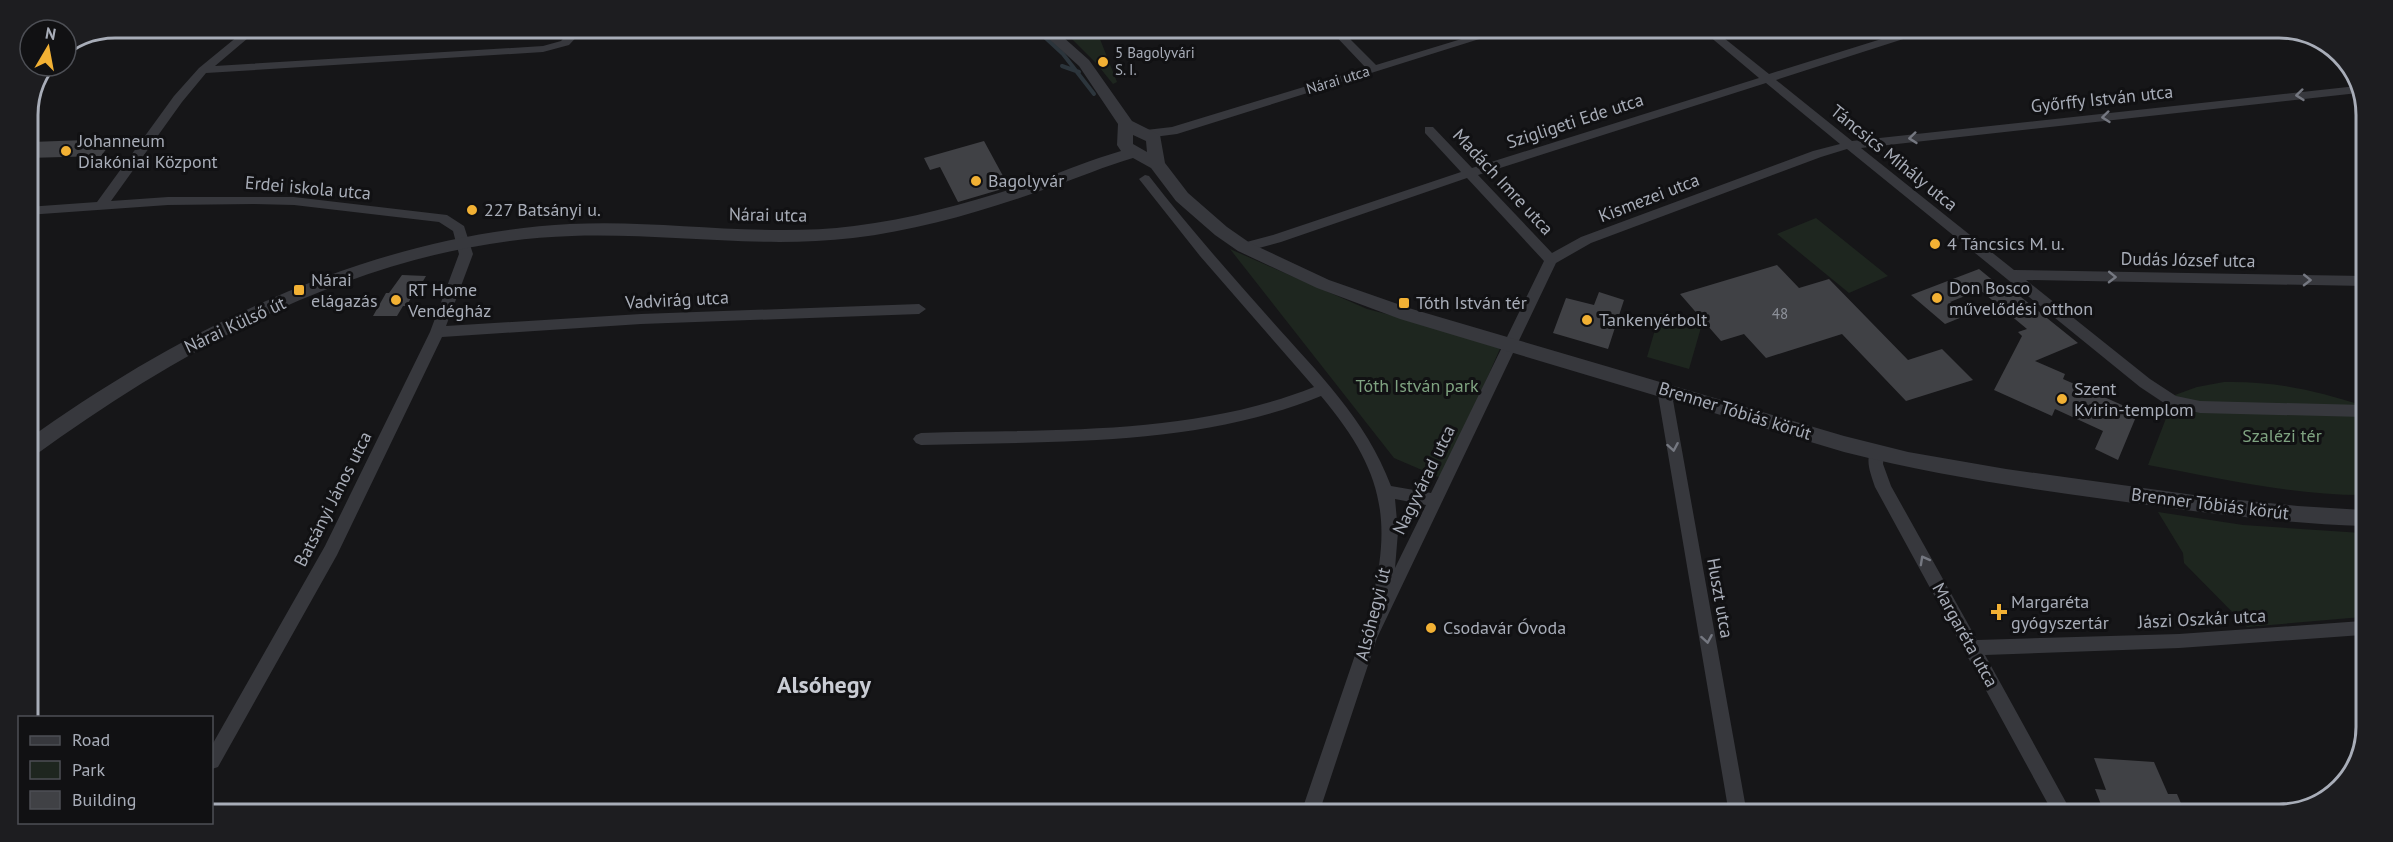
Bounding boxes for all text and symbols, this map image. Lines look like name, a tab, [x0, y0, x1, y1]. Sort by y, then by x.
north arrow	[18, 18, 78, 78]
text: N	[44, 22, 58, 44]
place label: 5 Bagolyvári S. I.	[1115, 43, 1195, 79]
marker: 5 Bagolyvári S. I.	[1096, 55, 1110, 69]
street label: Nárai utca	[1304, 61, 1372, 98]
street label: Győrffy István utca	[2030, 80, 2174, 117]
street label: Szigligeti Ede utca	[1503, 88, 1646, 154]
one-way arrow	[2296, 88, 2305, 101]
street label: Táncsics Mihály utca	[1826, 99, 1962, 216]
one-way arrow	[2102, 110, 2111, 123]
street label: Madách Imre utca	[1448, 124, 1559, 240]
place label: Johanneum Diakóniai Központ	[77, 129, 218, 173]
one-way arrow	[1908, 131, 1917, 144]
marker: Johanneum Diakóniai Központ	[59, 144, 73, 158]
street label: Kismezei utca	[1595, 168, 1702, 227]
place label: Bagolyvár	[988, 169, 1064, 192]
street label: Erdei iskola utca	[244, 171, 372, 204]
marker: Bagolyvár	[969, 174, 983, 188]
place label: 227 Batsányi u.	[484, 198, 601, 221]
street label: Nárai utca	[729, 202, 807, 227]
marker: 227 Batsányi u.	[465, 203, 479, 217]
place label: 4 Táncsics M. u.	[1947, 232, 2065, 255]
marker: 4 Táncsics M. u.	[1928, 237, 1942, 251]
street label: Dudás József utca	[2120, 247, 2256, 272]
place label: Nárai elágazás	[311, 268, 377, 312]
one-way arrow	[2107, 271, 2116, 283]
one-way arrow	[2302, 274, 2311, 286]
place label: Don Bosco művelődési otthon	[1949, 276, 2093, 320]
place label: RT Home Vendégház	[407, 278, 491, 322]
marker: Nárai elágazás	[292, 283, 306, 297]
street label: Vadvirág utca	[624, 285, 729, 314]
street label: Nárai Külső út	[180, 291, 289, 358]
place label: Tóth István tér	[1416, 291, 1527, 314]
marker: Don Bosco művelődési otthon	[1930, 291, 1944, 305]
marker: RT Home Vendégház	[389, 293, 403, 307]
marker: Tóth István tér	[1397, 296, 1411, 310]
house number: 48	[1772, 304, 1788, 323]
place label: Tankenyérbolt	[1599, 308, 1707, 331]
marker: Tankenyérbolt	[1580, 313, 1594, 327]
park label: Tóth István park	[1355, 374, 1479, 397]
street label: Brenner Tóbiás körút	[1656, 376, 1814, 445]
place label: Szent Kvirin-templom	[2074, 377, 2194, 421]
marker: Szent Kvirin-templom	[2055, 392, 2069, 406]
street label: Nagyvárad utca	[1387, 421, 1460, 538]
park label: Szalézi tér	[2242, 424, 2322, 447]
street label: Batsányi János utca	[289, 427, 377, 570]
one-way arrow	[1667, 442, 1679, 452]
street label: Brenner Tóbiás körút	[2130, 482, 2290, 525]
street label: Huszt utca	[1702, 556, 1739, 640]
one-way arrow	[1920, 556, 1931, 566]
street label: Alsóhegyi út	[1350, 565, 1395, 663]
street label: Margaréta utca	[1927, 579, 2004, 691]
place label: Margaréta gyógyszertár	[2011, 590, 2109, 634]
street label: Jászi Oszkár utca	[2136, 604, 2267, 633]
marker: Margaréta gyógyszertár	[1992, 605, 2006, 619]
place label: Csodavár Óvoda	[1443, 616, 1566, 639]
marker: Csodavár Óvoda	[1424, 621, 1438, 635]
one-way arrow	[1700, 634, 1713, 644]
district label: Alsóhegy	[777, 669, 872, 700]
legend	[18, 716, 213, 824]
text: Road	[72, 728, 110, 751]
text: Park	[72, 758, 105, 781]
text: Building	[72, 788, 136, 811]

